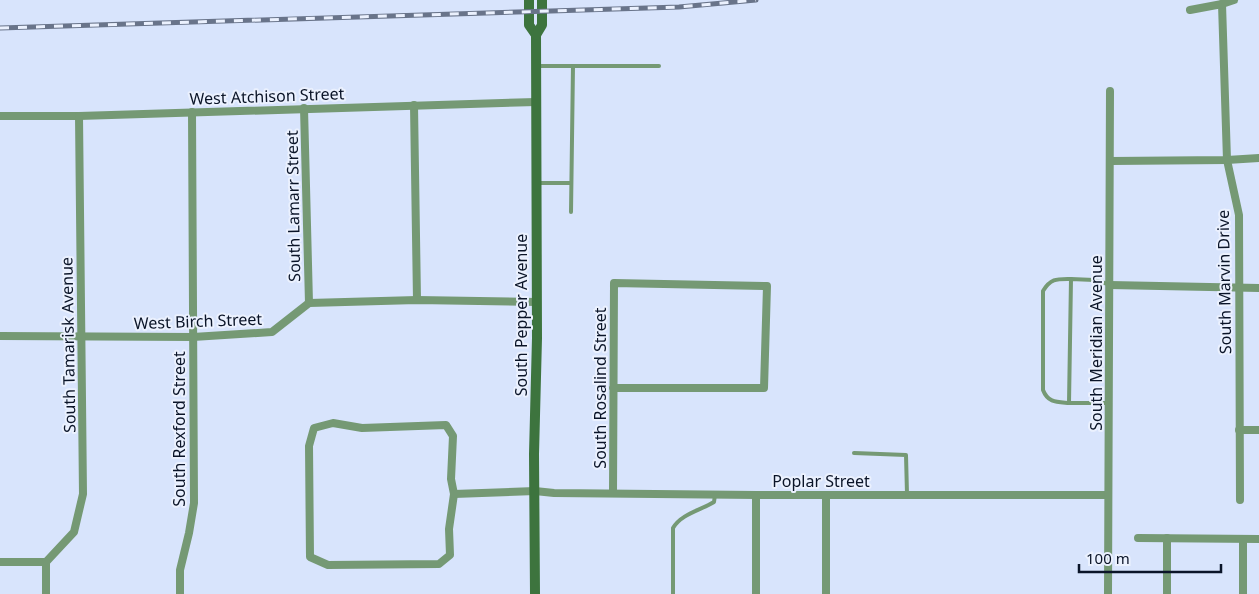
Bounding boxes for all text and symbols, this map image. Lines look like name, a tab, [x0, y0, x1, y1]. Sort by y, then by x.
street label: West Atchison Street	[189, 82, 345, 110]
street label: South Lamarr Street	[281, 130, 305, 282]
street label: South Marvin Drive	[1212, 210, 1236, 354]
street label: South Pepper Avenue	[510, 234, 532, 396]
street label: South Meridian Avenue	[1085, 255, 1107, 431]
street label: South Tamarisk Avenue	[55, 257, 81, 433]
street label: South Rosalind Street	[589, 307, 611, 469]
street label: West Birch Street	[133, 308, 263, 334]
street label: South Rexford Street	[168, 351, 190, 507]
street label: Poplar Street	[772, 470, 870, 492]
scale bar	[1079, 542, 1222, 574]
text: 100 m	[1086, 548, 1130, 568]

